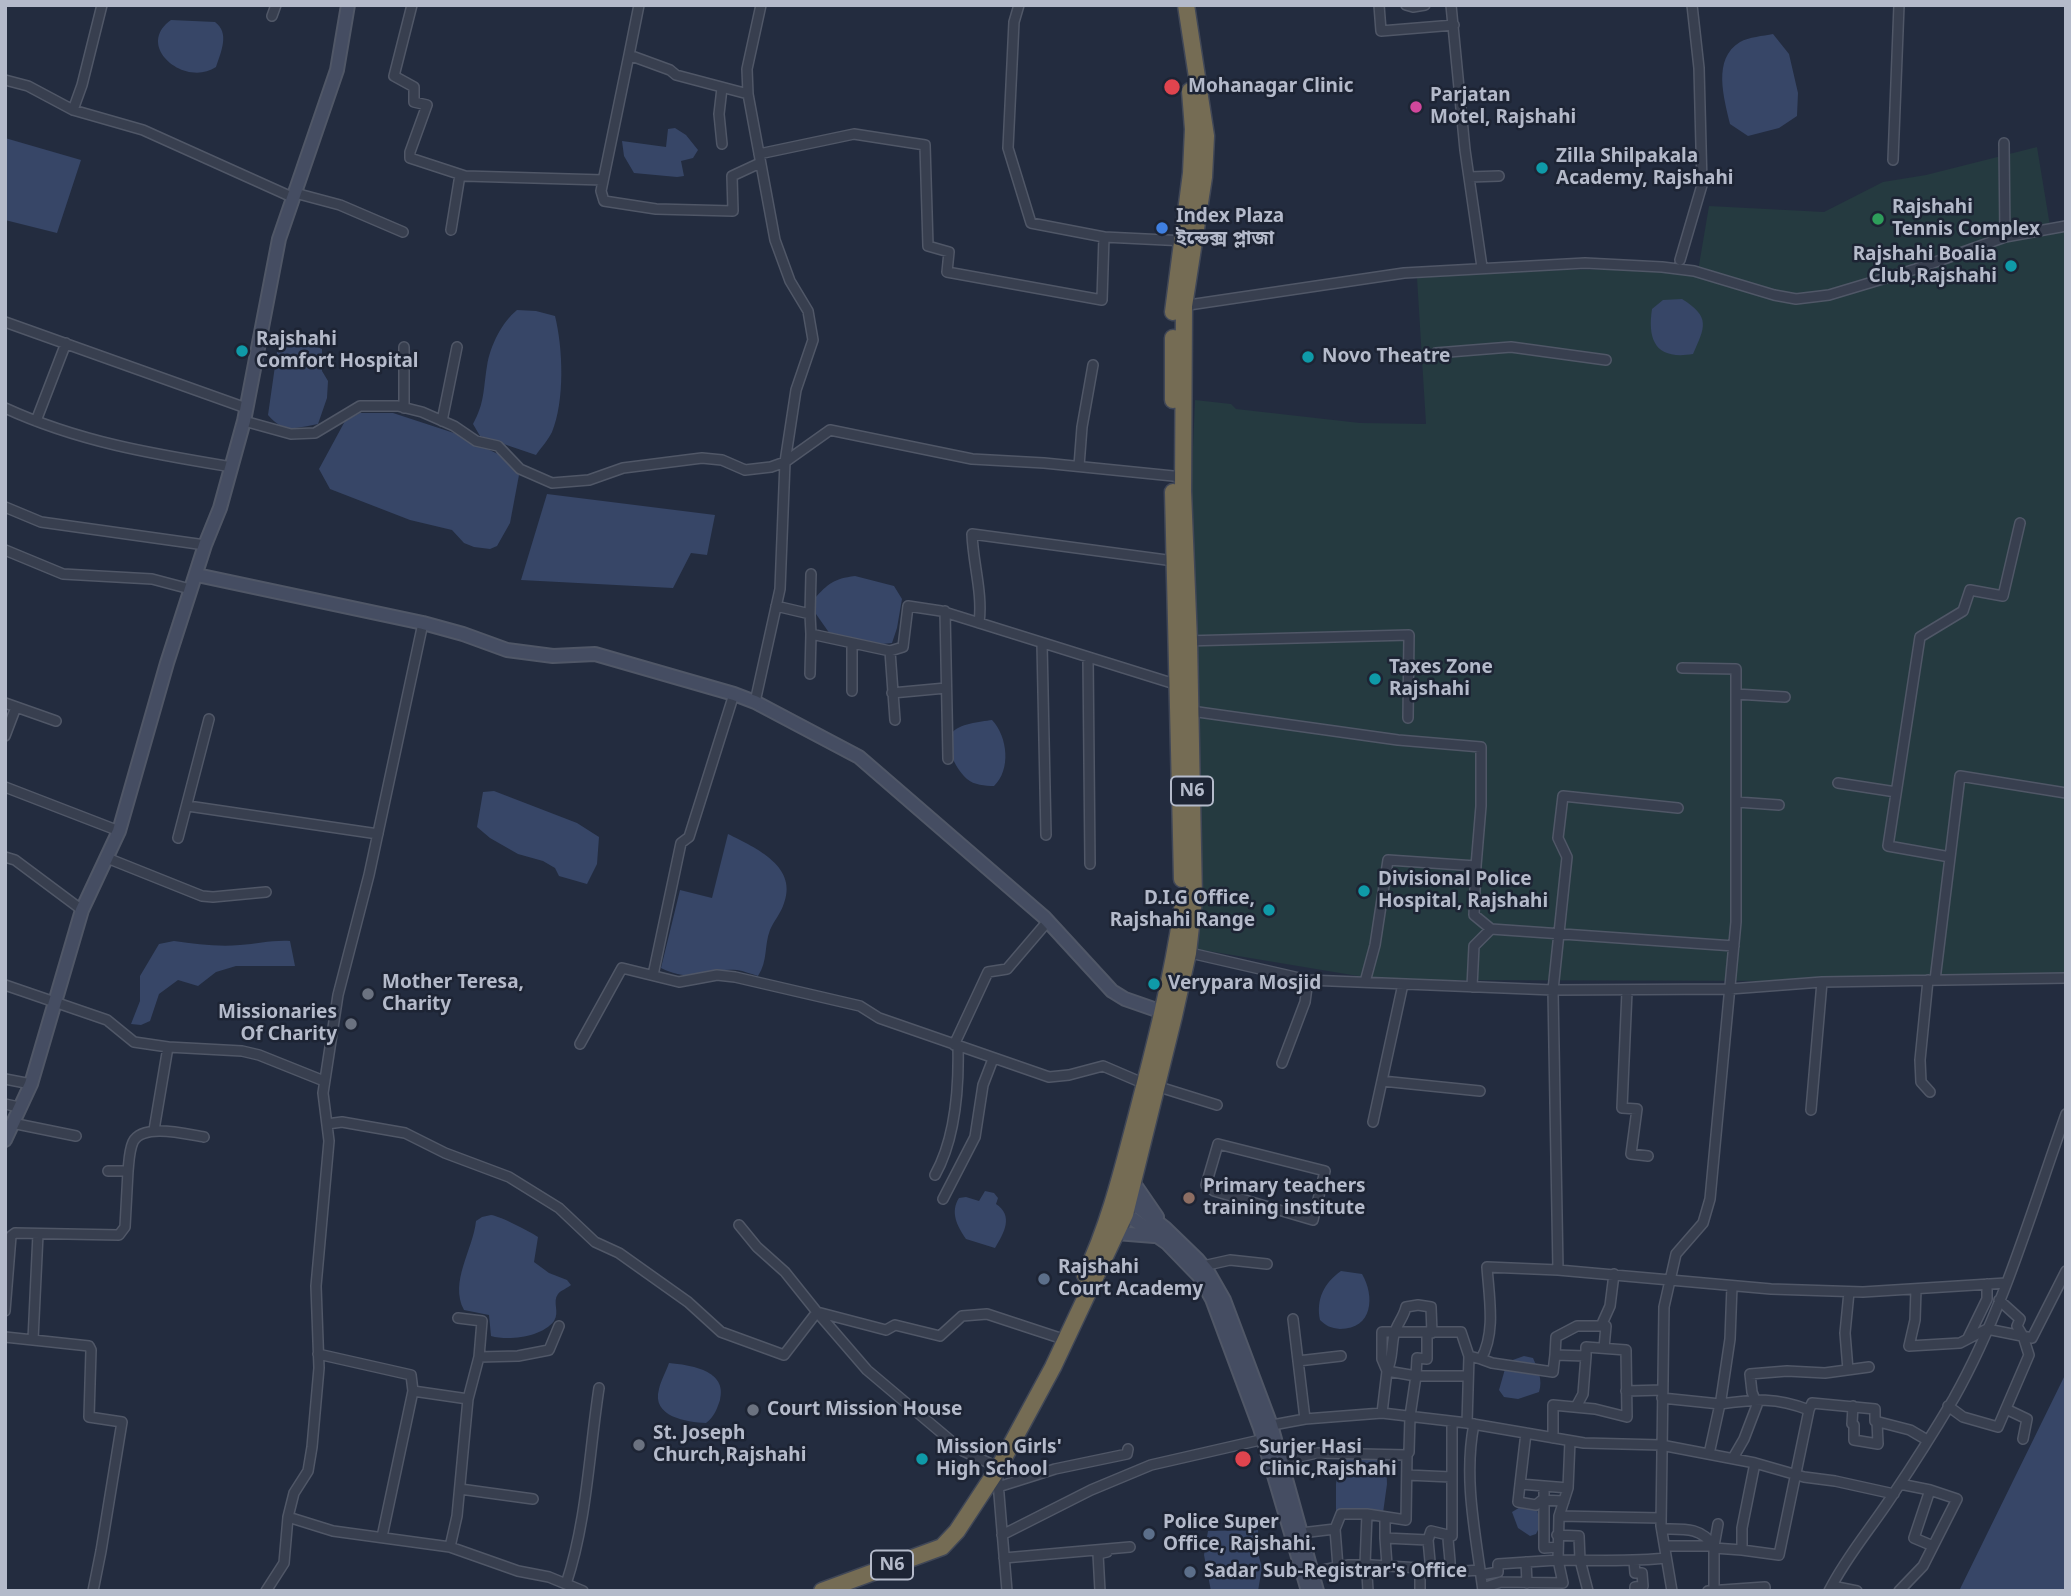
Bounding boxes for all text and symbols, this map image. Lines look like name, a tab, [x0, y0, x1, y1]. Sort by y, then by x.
place label: Mohanagar Clinic	[1188, 76, 1353, 98]
marker: Mohanagar Clinic	[1162, 77, 1182, 97]
place label: Parjatan Motel, Rajshahi	[1430, 85, 1576, 129]
marker: Parjatan Motel, Rajshahi	[1408, 99, 1424, 115]
place label: Zilla Shilpakala Academy, Rajshahi	[1556, 146, 1733, 190]
marker: Zilla Shilpakala Academy, Rajshahi	[1534, 160, 1550, 176]
place label: Rajshahi Tennis Complex	[1892, 197, 2040, 241]
place label: Index Plaza ইন্ডেক্স প্লাজা	[1176, 206, 1284, 250]
marker: Rajshahi Tennis Complex	[1870, 211, 1886, 227]
marker: Index Plaza ইন্ডেক্স প্লাজা	[1154, 220, 1170, 236]
place label: Rajshahi Boalia Club,Rajshahi	[1853, 244, 1997, 288]
marker: Rajshahi Boalia Club,Rajshahi	[2003, 258, 2019, 274]
place label: Rajshahi Comfort Hospital	[256, 329, 418, 373]
marker: Rajshahi Comfort Hospital	[234, 343, 250, 359]
place label: Novo Theatre	[1322, 346, 1450, 368]
marker: Novo Theatre	[1300, 349, 1316, 365]
place label: Taxes Zone Rajshahi	[1389, 657, 1493, 701]
marker: Taxes Zone Rajshahi	[1367, 671, 1383, 687]
road number: N6	[1171, 776, 1213, 806]
place label: Divisional Police Hospital, Rajshahi	[1378, 869, 1548, 913]
marker: Divisional Police Hospital, Rajshahi	[1356, 883, 1372, 899]
place label: D.I.G Office, Rajshahi Range	[1110, 888, 1255, 932]
marker: D.I.G Office, Rajshahi Range	[1261, 902, 1277, 918]
place label: Mother Teresa, Charity	[382, 972, 524, 1016]
place label: Verypara Mosjid	[1168, 973, 1321, 995]
marker: Verypara Mosjid	[1146, 976, 1162, 992]
marker: Mother Teresa, Charity	[360, 986, 376, 1002]
place label: Missionaries Of Charity	[218, 1002, 337, 1046]
marker: Missionaries Of Charity	[343, 1016, 359, 1032]
place label: Primary teachers training institute	[1203, 1176, 1366, 1220]
marker: Primary teachers training institute	[1181, 1190, 1197, 1206]
place label: Rajshahi Court Academy	[1058, 1257, 1203, 1301]
marker: Rajshahi Court Academy	[1036, 1271, 1052, 1287]
place label: Court Mission House	[767, 1399, 962, 1421]
marker: Court Mission House	[745, 1402, 761, 1418]
place label: St. Joseph Church,Rajshahi	[653, 1423, 806, 1467]
marker: St. Joseph Church,Rajshahi	[631, 1437, 647, 1453]
place label: Mission Girls' High School	[936, 1437, 1062, 1481]
place label: Surjer Hasi Clinic,Rajshahi	[1259, 1437, 1397, 1481]
marker: Surjer Hasi Clinic,Rajshahi	[1233, 1449, 1253, 1469]
marker: Mission Girls' High School	[914, 1451, 930, 1467]
place label: Police Super Office, Rajshahi.	[1163, 1512, 1316, 1556]
marker: Police Super Office, Rajshahi.	[1141, 1526, 1157, 1542]
road number: N6	[871, 1550, 913, 1580]
place label: Sadar Sub-Registrar's Office	[1204, 1561, 1467, 1583]
marker: Sadar Sub-Registrar's Office	[1182, 1564, 1198, 1580]

